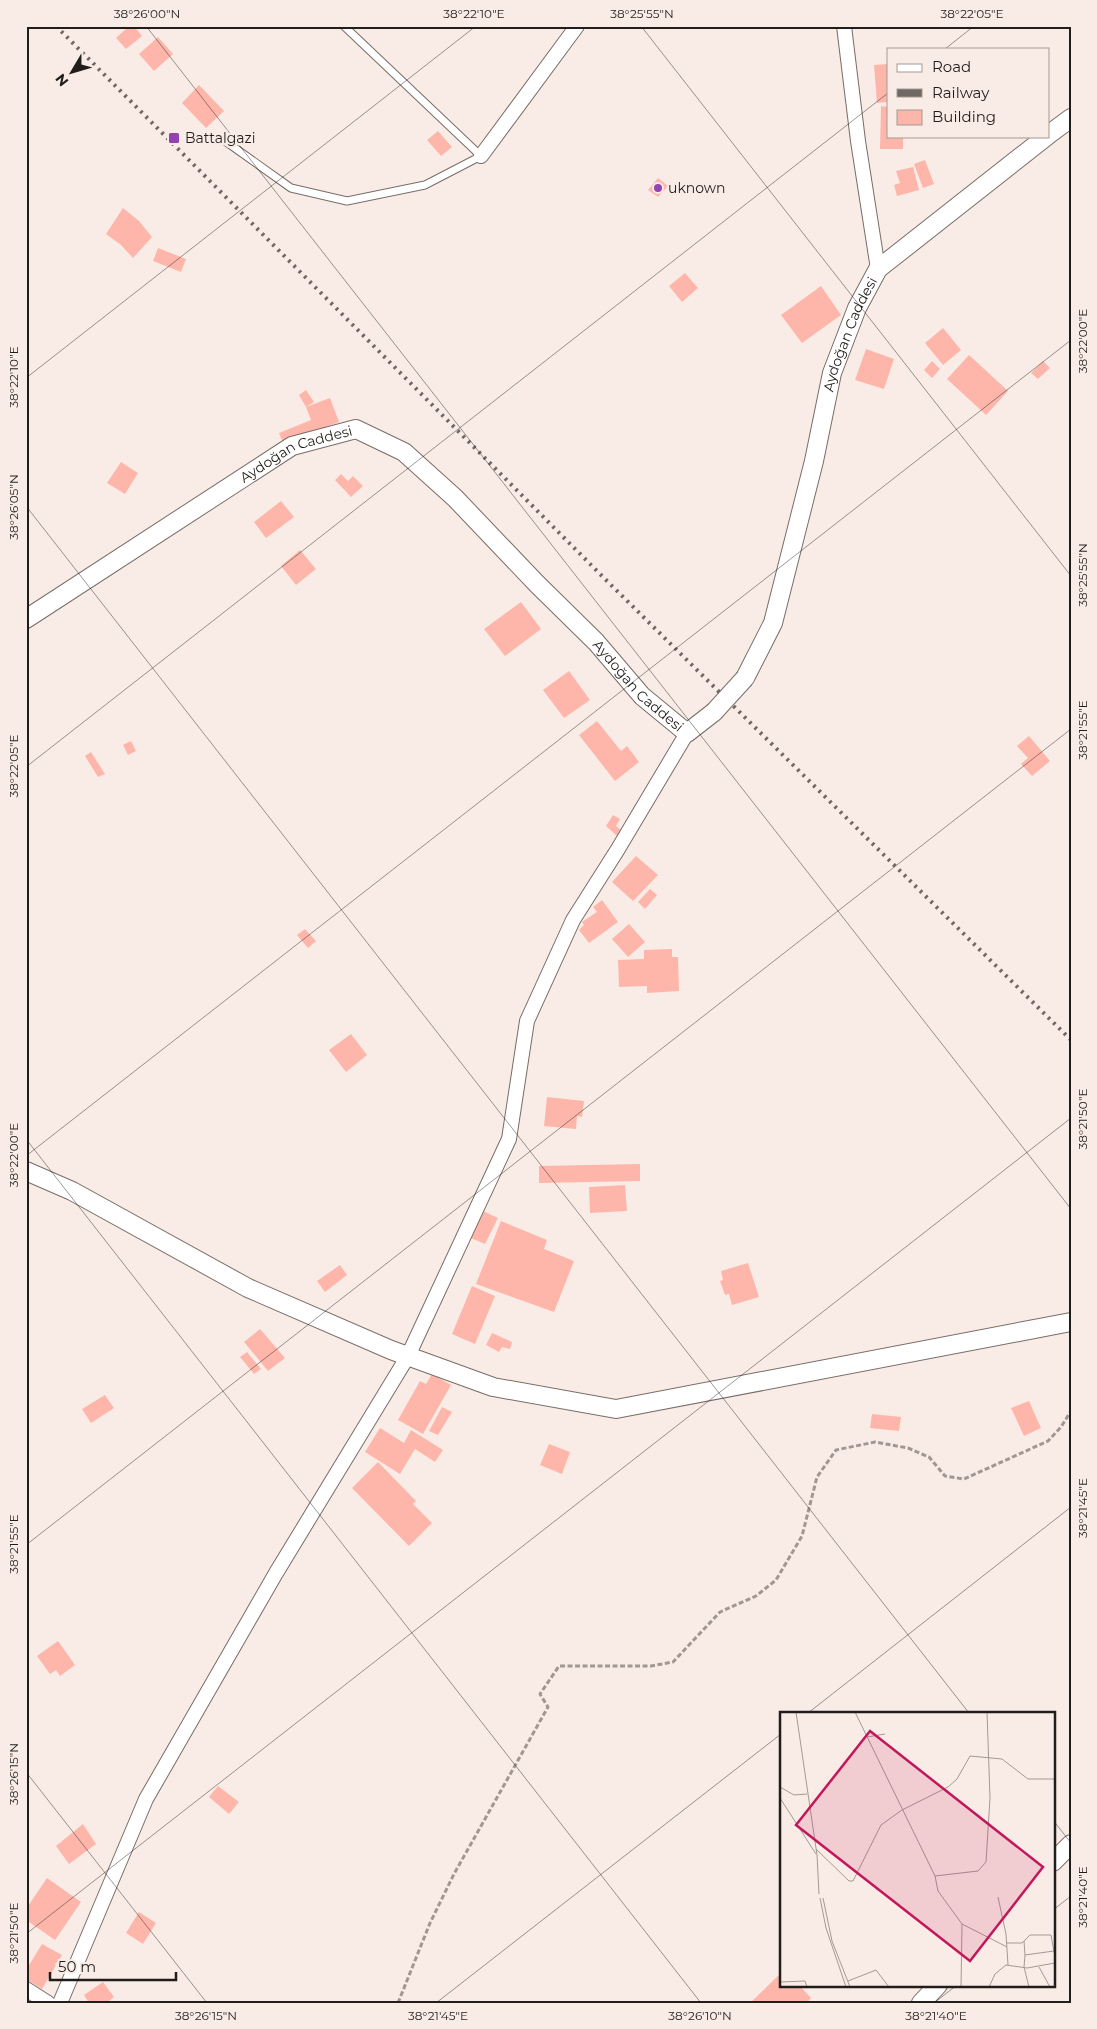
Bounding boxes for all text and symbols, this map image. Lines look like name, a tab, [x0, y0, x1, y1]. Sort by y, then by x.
text: 38°26'00"N	[114, 6, 180, 21]
text: 38°22'10"E	[443, 6, 505, 21]
text: 38°25'55"N	[610, 6, 674, 21]
text: 38°22'05"E	[940, 6, 1004, 21]
north arrow	[48, 48, 98, 98]
legend	[887, 48, 1050, 138]
text: Road	[932, 57, 971, 76]
text: N	[51, 70, 72, 90]
text: Railway	[932, 83, 990, 102]
text: Building	[932, 107, 996, 126]
place label: Battalgazi	[185, 129, 256, 147]
marker: Battalgazi	[167, 131, 181, 145]
place label: uknown	[668, 179, 725, 197]
marker: uknown	[652, 182, 664, 194]
street label: Aydoğan Caddesi	[819, 274, 881, 393]
text: 38°22'00"E	[1075, 309, 1090, 373]
text: 38°22'10"E	[6, 346, 21, 408]
street label: Aydoğan Caddesi	[236, 421, 354, 487]
text: 38°26'05"N	[6, 474, 21, 540]
text: 38°25'55"N	[1075, 543, 1090, 607]
street label: Aydoğan Caddesi	[589, 636, 687, 736]
text: 38°21'55"E	[1075, 700, 1090, 760]
text: 38°22'05"E	[6, 734, 21, 798]
text: 38°21'50"E	[1075, 1089, 1090, 1149]
text: 38°22'00"E	[6, 1123, 21, 1187]
text: 38°21'45"E	[1075, 1478, 1090, 1538]
text: 38°21'55"E	[6, 1514, 21, 1574]
inset map	[780, 1712, 1054, 1986]
text: 38°26'15"N	[6, 1743, 21, 1805]
text: 38°21'40"E	[1075, 1866, 1090, 1928]
text: 38°21'50"E	[6, 1903, 21, 1963]
scale bar	[50, 1949, 176, 1981]
text: 50 m	[58, 1957, 96, 1976]
text: 38°26'15"N	[175, 2008, 237, 2023]
text: 38°21'45"E	[408, 2008, 468, 2023]
text: 38°26'10"N	[668, 2008, 732, 2023]
text: 38°21'40"E	[905, 2008, 967, 2023]

